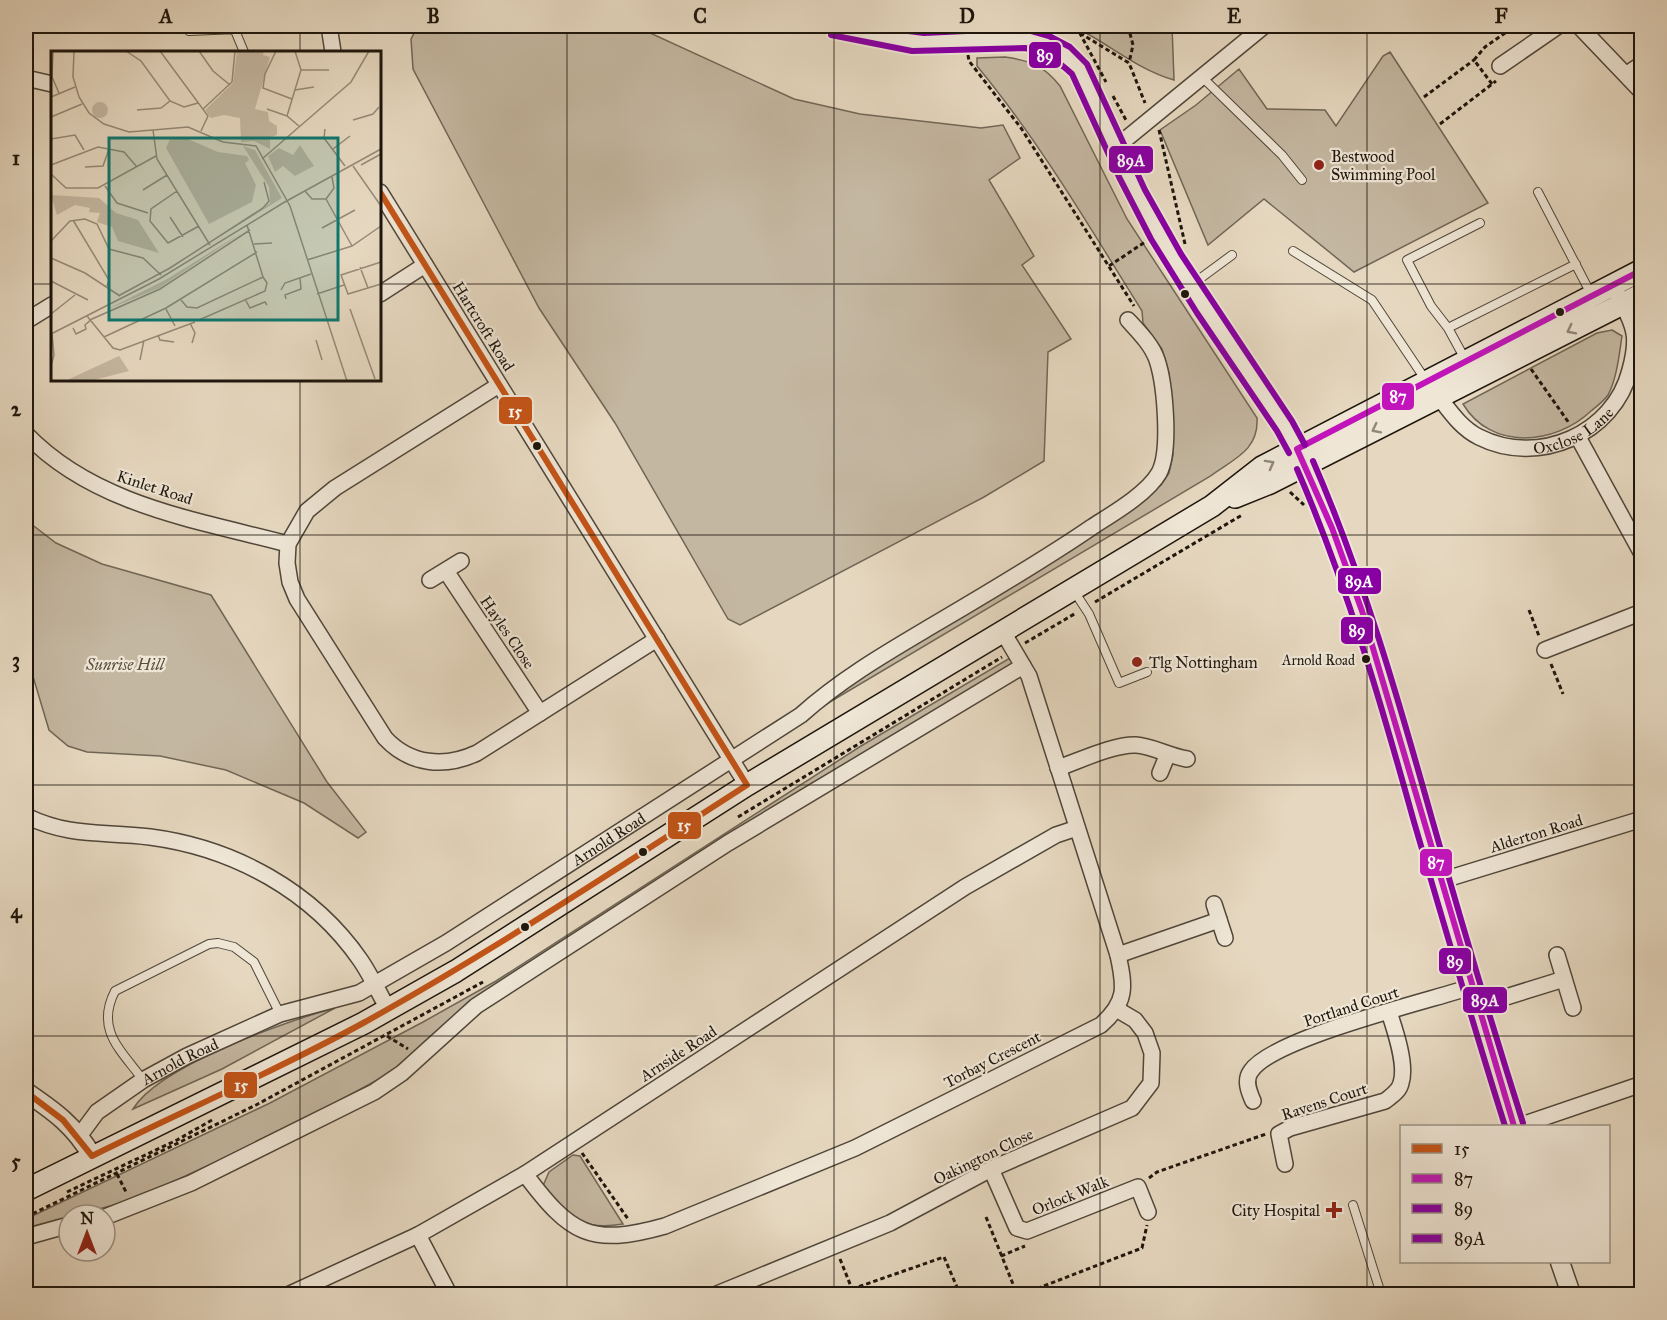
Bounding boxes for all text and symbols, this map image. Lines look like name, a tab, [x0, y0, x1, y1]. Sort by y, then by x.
text: A	[157, 4, 173, 28]
text: B	[426, 4, 440, 28]
text: C	[693, 4, 707, 28]
text: D	[959, 4, 975, 28]
text: E	[1227, 4, 1242, 28]
text: F	[1494, 4, 1508, 28]
line badge: 89	[1028, 41, 1062, 69]
text: 89	[1036, 46, 1054, 66]
inset map	[51, 51, 381, 381]
line badge: 89A	[1108, 145, 1154, 174]
text: 1	[12, 146, 20, 170]
place label: Bestwood Swimming Pool	[1331, 147, 1436, 185]
text: 89A	[1117, 151, 1145, 171]
marker: Bestwood Swimming Pool	[1312, 158, 1326, 172]
street label: Hartcroft Road	[449, 278, 519, 374]
unlabelled marker	[1179, 288, 1191, 300]
unlabelled marker	[1554, 306, 1566, 318]
one-way arrow	[1566, 323, 1577, 334]
line badge: 87	[1381, 382, 1415, 411]
text: 87	[1389, 387, 1407, 406]
line badge: 15	[498, 396, 533, 425]
text: 2	[11, 397, 22, 421]
text: 15	[508, 402, 522, 421]
street label: Oxclose Lane	[1532, 403, 1618, 458]
one-way arrow	[1372, 421, 1383, 433]
unlabelled marker	[531, 440, 543, 452]
one-way arrow	[1264, 460, 1274, 471]
street label: Kinlet Road	[115, 466, 195, 509]
line badge: 89A	[1337, 567, 1382, 595]
text: 89A	[1345, 572, 1373, 592]
street label: Hayles Close	[476, 592, 539, 673]
line badge: 89	[1340, 616, 1374, 645]
text: 89	[1348, 621, 1366, 641]
text: 3	[12, 648, 20, 673]
place label: Arnold Road	[1281, 652, 1355, 669]
place label: Tlg Nottingham	[1149, 653, 1258, 673]
marker: Arnold Road	[1360, 653, 1372, 665]
park label: Sunrise Hill	[85, 655, 166, 674]
marker: Tlg Nottingham	[1130, 655, 1144, 669]
street label: Arnold Road	[568, 809, 649, 870]
street label: Alderton Road	[1487, 810, 1585, 857]
line badge: 15	[667, 811, 702, 840]
text: 15	[677, 816, 691, 835]
unlabelled marker	[637, 846, 649, 858]
line badge: 87	[1419, 848, 1453, 877]
text: 87	[1427, 853, 1445, 872]
text: 4	[10, 899, 22, 924]
unlabelled marker	[519, 921, 531, 933]
line badge: 89	[1438, 947, 1472, 975]
text: 89	[1446, 952, 1464, 972]
street label: Portland Court	[1301, 982, 1402, 1031]
line badge: 89A	[1462, 986, 1508, 1014]
text: 89A	[1471, 991, 1499, 1011]
street label: Arnside Road	[635, 1022, 720, 1086]
street label: Torbay Crescent	[941, 1027, 1044, 1092]
street label: Arnold Road	[137, 1034, 221, 1089]
line badge: 15	[223, 1071, 258, 1099]
text: 15	[234, 1076, 248, 1095]
street label: Ravens Court	[1279, 1079, 1370, 1124]
street label: Oakington Close	[930, 1124, 1037, 1190]
legend	[1400, 1125, 1610, 1263]
text: 15	[1454, 1138, 1470, 1160]
text: 5	[11, 1149, 21, 1173]
text: 87	[1454, 1168, 1473, 1190]
street label: Orlock Walk	[1029, 1171, 1112, 1219]
text: 89	[1454, 1198, 1473, 1220]
place label: City Hospital	[1231, 1201, 1321, 1220]
marker: City Hospital	[1325, 1201, 1343, 1219]
north arrow	[57, 1203, 117, 1263]
text: N	[80, 1209, 94, 1228]
text: 89A	[1454, 1228, 1485, 1250]

